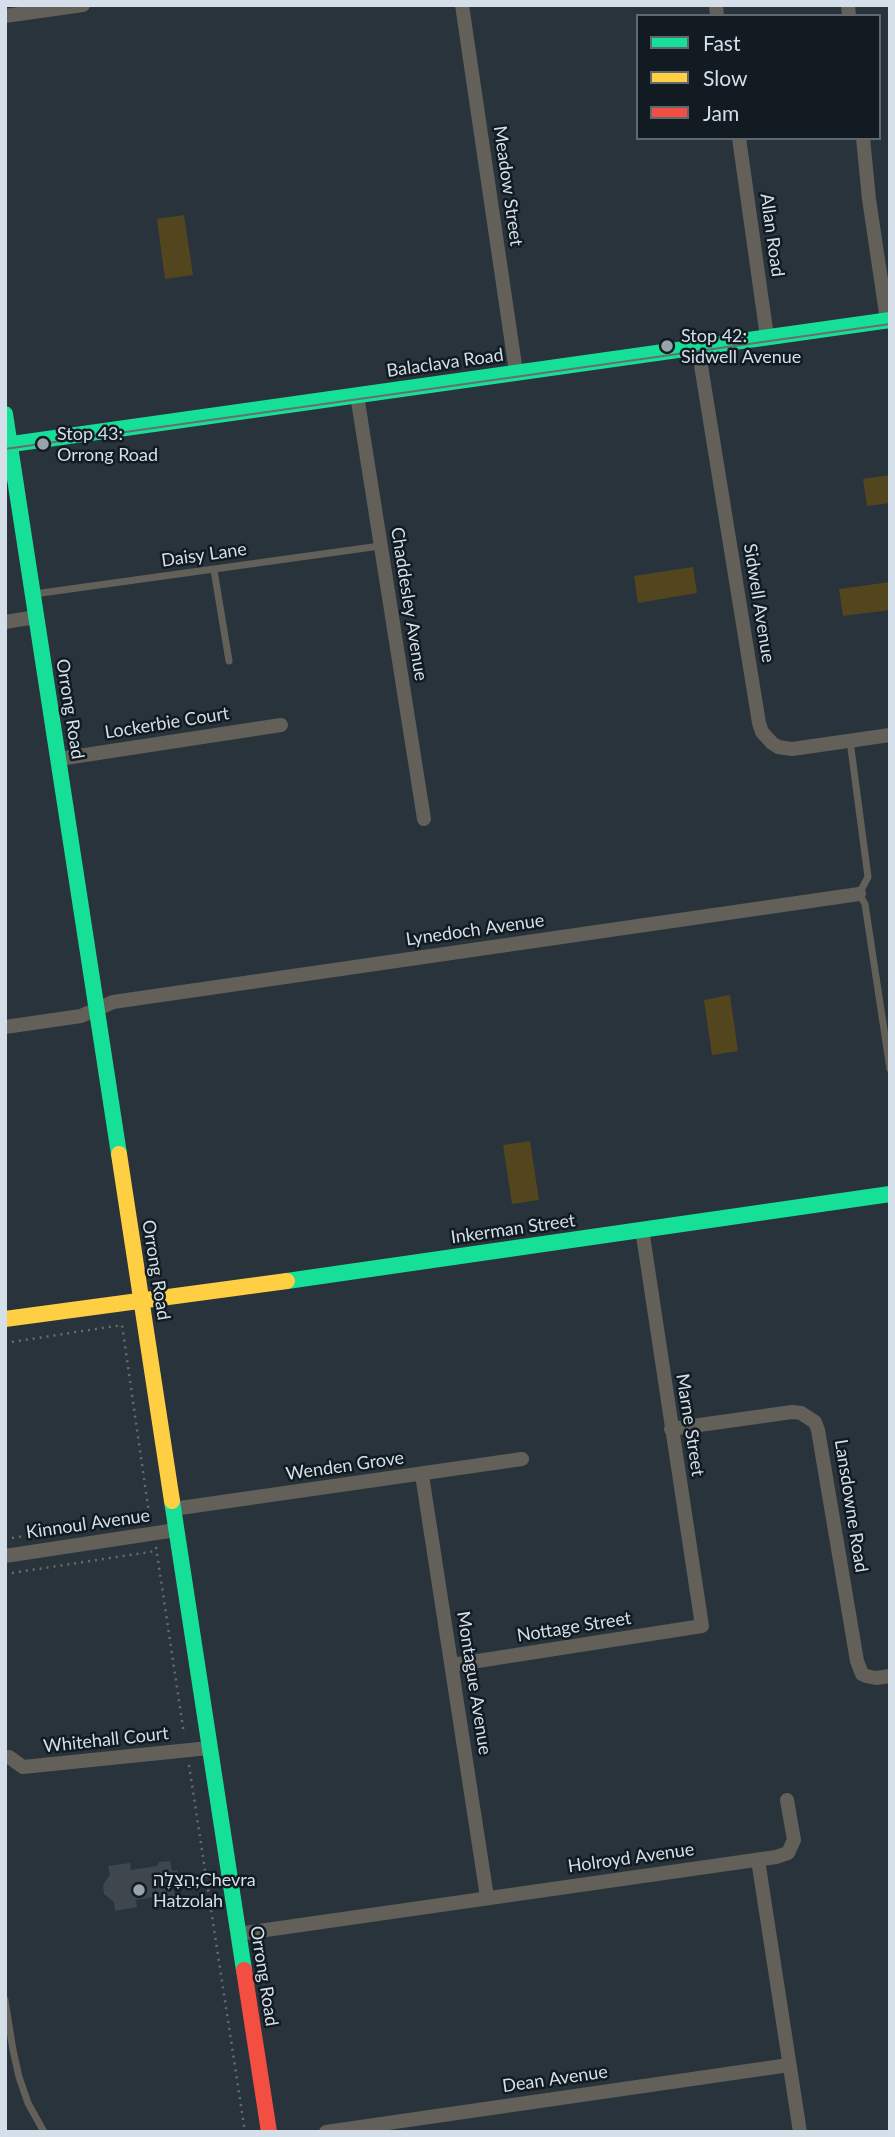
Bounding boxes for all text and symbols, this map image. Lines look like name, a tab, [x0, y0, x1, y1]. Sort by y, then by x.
legend	[636, 14, 881, 140]
text: Fast	[703, 30, 740, 55]
text: Slow	[703, 65, 747, 90]
text: Jam	[703, 100, 739, 125]
street label: Meadow Street	[489, 124, 527, 248]
street label: Allan Road	[755, 192, 789, 278]
place label: Stop 42: Sidwell Avenue	[681, 325, 801, 368]
marker: Stop 42: Sidwell Avenue	[659, 338, 675, 354]
street label: Balaclava Road	[385, 344, 505, 382]
place label: Stop 43: Orrong Road	[57, 423, 158, 466]
marker: Stop 43: Orrong Road	[35, 436, 51, 452]
street label: Chaddesley Avenue	[386, 526, 432, 682]
street label: Daisy Lane	[160, 538, 248, 572]
street label: Sidwell Avenue	[739, 542, 779, 664]
street label: Orrong Road	[51, 657, 89, 761]
street label: Lockerbie Court	[103, 703, 231, 743]
street label: Lynedoch Avenue	[404, 910, 546, 950]
street label: Inkerman Street	[449, 1210, 577, 1248]
street label: Orrong Road	[137, 1218, 175, 1322]
street label: Marne Street	[671, 1372, 709, 1478]
street label: Lansdowne Road	[830, 1438, 872, 1574]
street label: Wenden Grove	[285, 1447, 405, 1485]
street label: Kinnoul Avenue	[25, 1505, 151, 1543]
street label: Nottage Street	[515, 1607, 633, 1647]
street label: Montague Avenue	[452, 1610, 496, 1756]
street label: Whitehall Court	[42, 1723, 170, 1757]
street label: Holroyd Avenue	[566, 1838, 696, 1878]
place label: הַצָּלָה;Chevra Hatzolah	[153, 1869, 256, 1912]
marker: הַצָּלָה;Chevra Hatzolah	[131, 1882, 147, 1898]
street label: Orrong Road	[245, 1924, 283, 2028]
street label: Dean Avenue	[501, 2061, 609, 2097]

